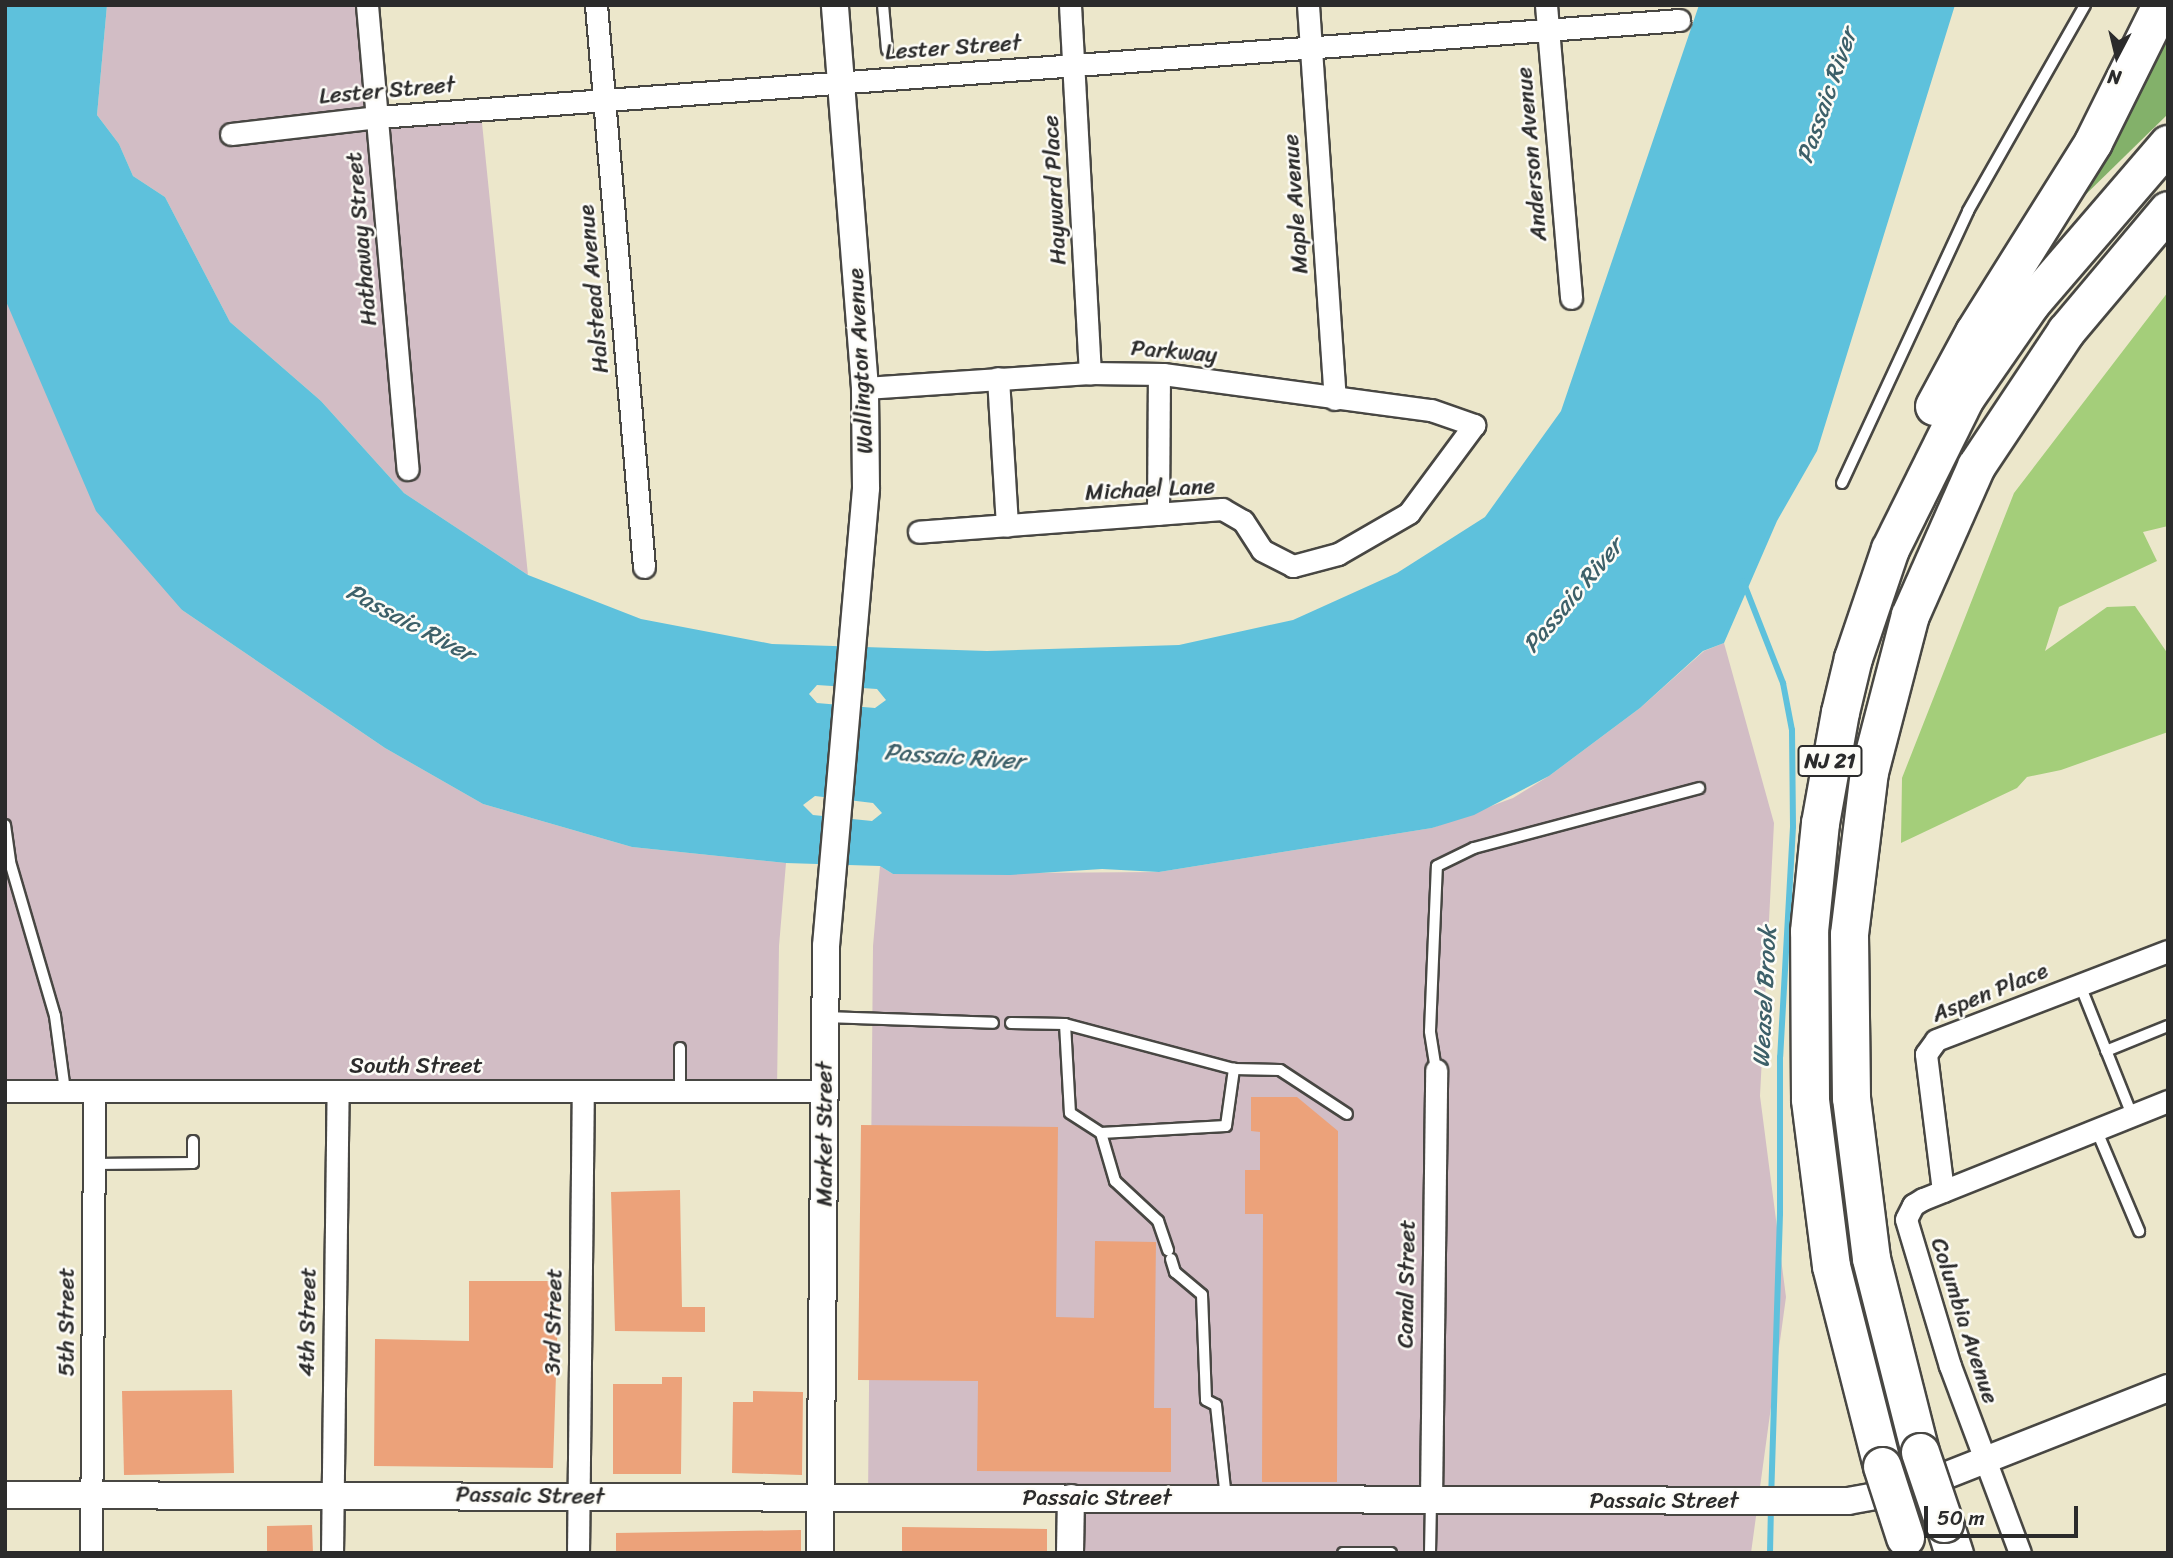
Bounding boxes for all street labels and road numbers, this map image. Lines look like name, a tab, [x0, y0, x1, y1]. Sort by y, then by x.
street label: Lester Street	[884, 29, 1022, 67]
street label: Anderson Avenue	[1511, 66, 1553, 242]
street label: Lester Street	[317, 71, 457, 111]
street label: Hayward Place	[1037, 114, 1073, 266]
street label: Maple Avenue	[1277, 133, 1315, 275]
street label: Hathaway Street	[341, 151, 383, 327]
street label: Halstead Avenue	[573, 204, 615, 374]
street label: Wallington Avenue	[842, 267, 880, 455]
street label: Parkway	[1130, 334, 1218, 370]
street label: Michael Lane	[1084, 473, 1216, 507]
road number: NJ 21	[1797, 744, 1863, 778]
street label: Aspen Place	[1928, 957, 2052, 1029]
street label: South Street	[349, 1052, 483, 1080]
street label: Market Street	[811, 1061, 839, 1207]
street label: Canal Street	[1392, 1219, 1422, 1349]
street label: Columbia Avenue	[1924, 1235, 2004, 1407]
street label: 4th Street	[293, 1267, 323, 1377]
street label: 5th Street	[53, 1268, 81, 1376]
street label: 3rd Street	[539, 1268, 569, 1376]
street label: Passaic Street	[455, 1481, 605, 1511]
street label: Passaic Street	[1023, 1484, 1171, 1512]
street label: Passaic Street	[1590, 1487, 1738, 1515]

